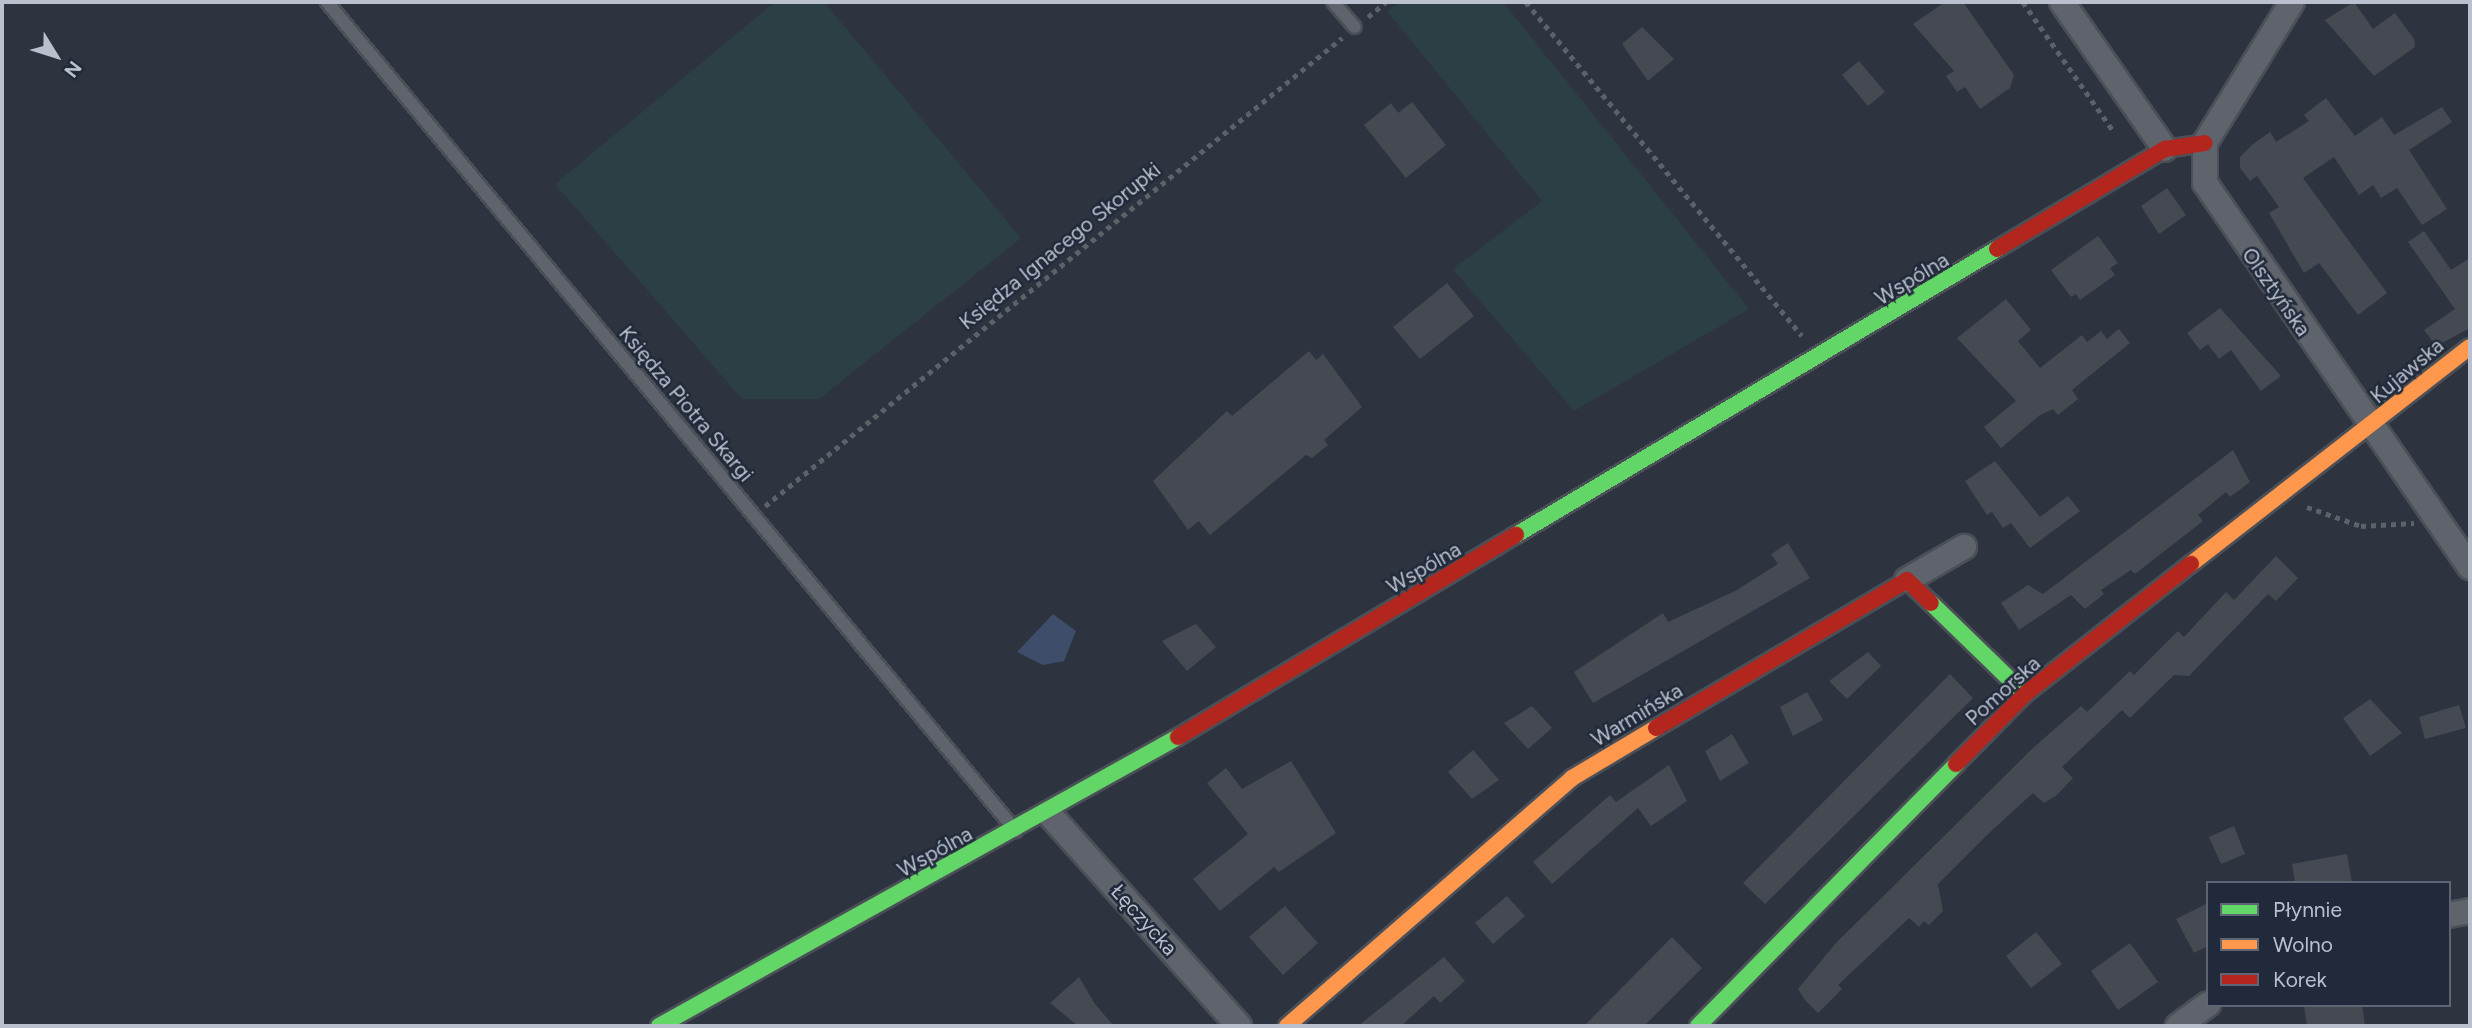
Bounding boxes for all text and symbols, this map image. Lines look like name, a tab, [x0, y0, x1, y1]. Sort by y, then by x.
north arrow	[21, 21, 91, 91]
text: N	[59, 56, 87, 82]
street label: Księdza Ignacego Skorupki	[954, 157, 1166, 335]
street label: Olsztyńska	[2236, 243, 2316, 341]
street label: Wspólna	[1871, 247, 1953, 311]
street label: Księdza Piotra Skargi	[614, 321, 758, 487]
street label: Kujawska	[2365, 333, 2449, 409]
street label: Wspólna	[1382, 537, 1466, 599]
street label: Pomorska	[1960, 651, 2046, 731]
street label: Warmińska	[1587, 678, 1687, 752]
street label: Wspólna	[893, 821, 977, 883]
street label: Łęczycka	[1106, 879, 1182, 961]
legend	[2206, 881, 2451, 1007]
text: Płynnie	[2273, 897, 2342, 922]
text: Wolno	[2273, 932, 2333, 957]
text: Korek	[2273, 967, 2327, 992]

